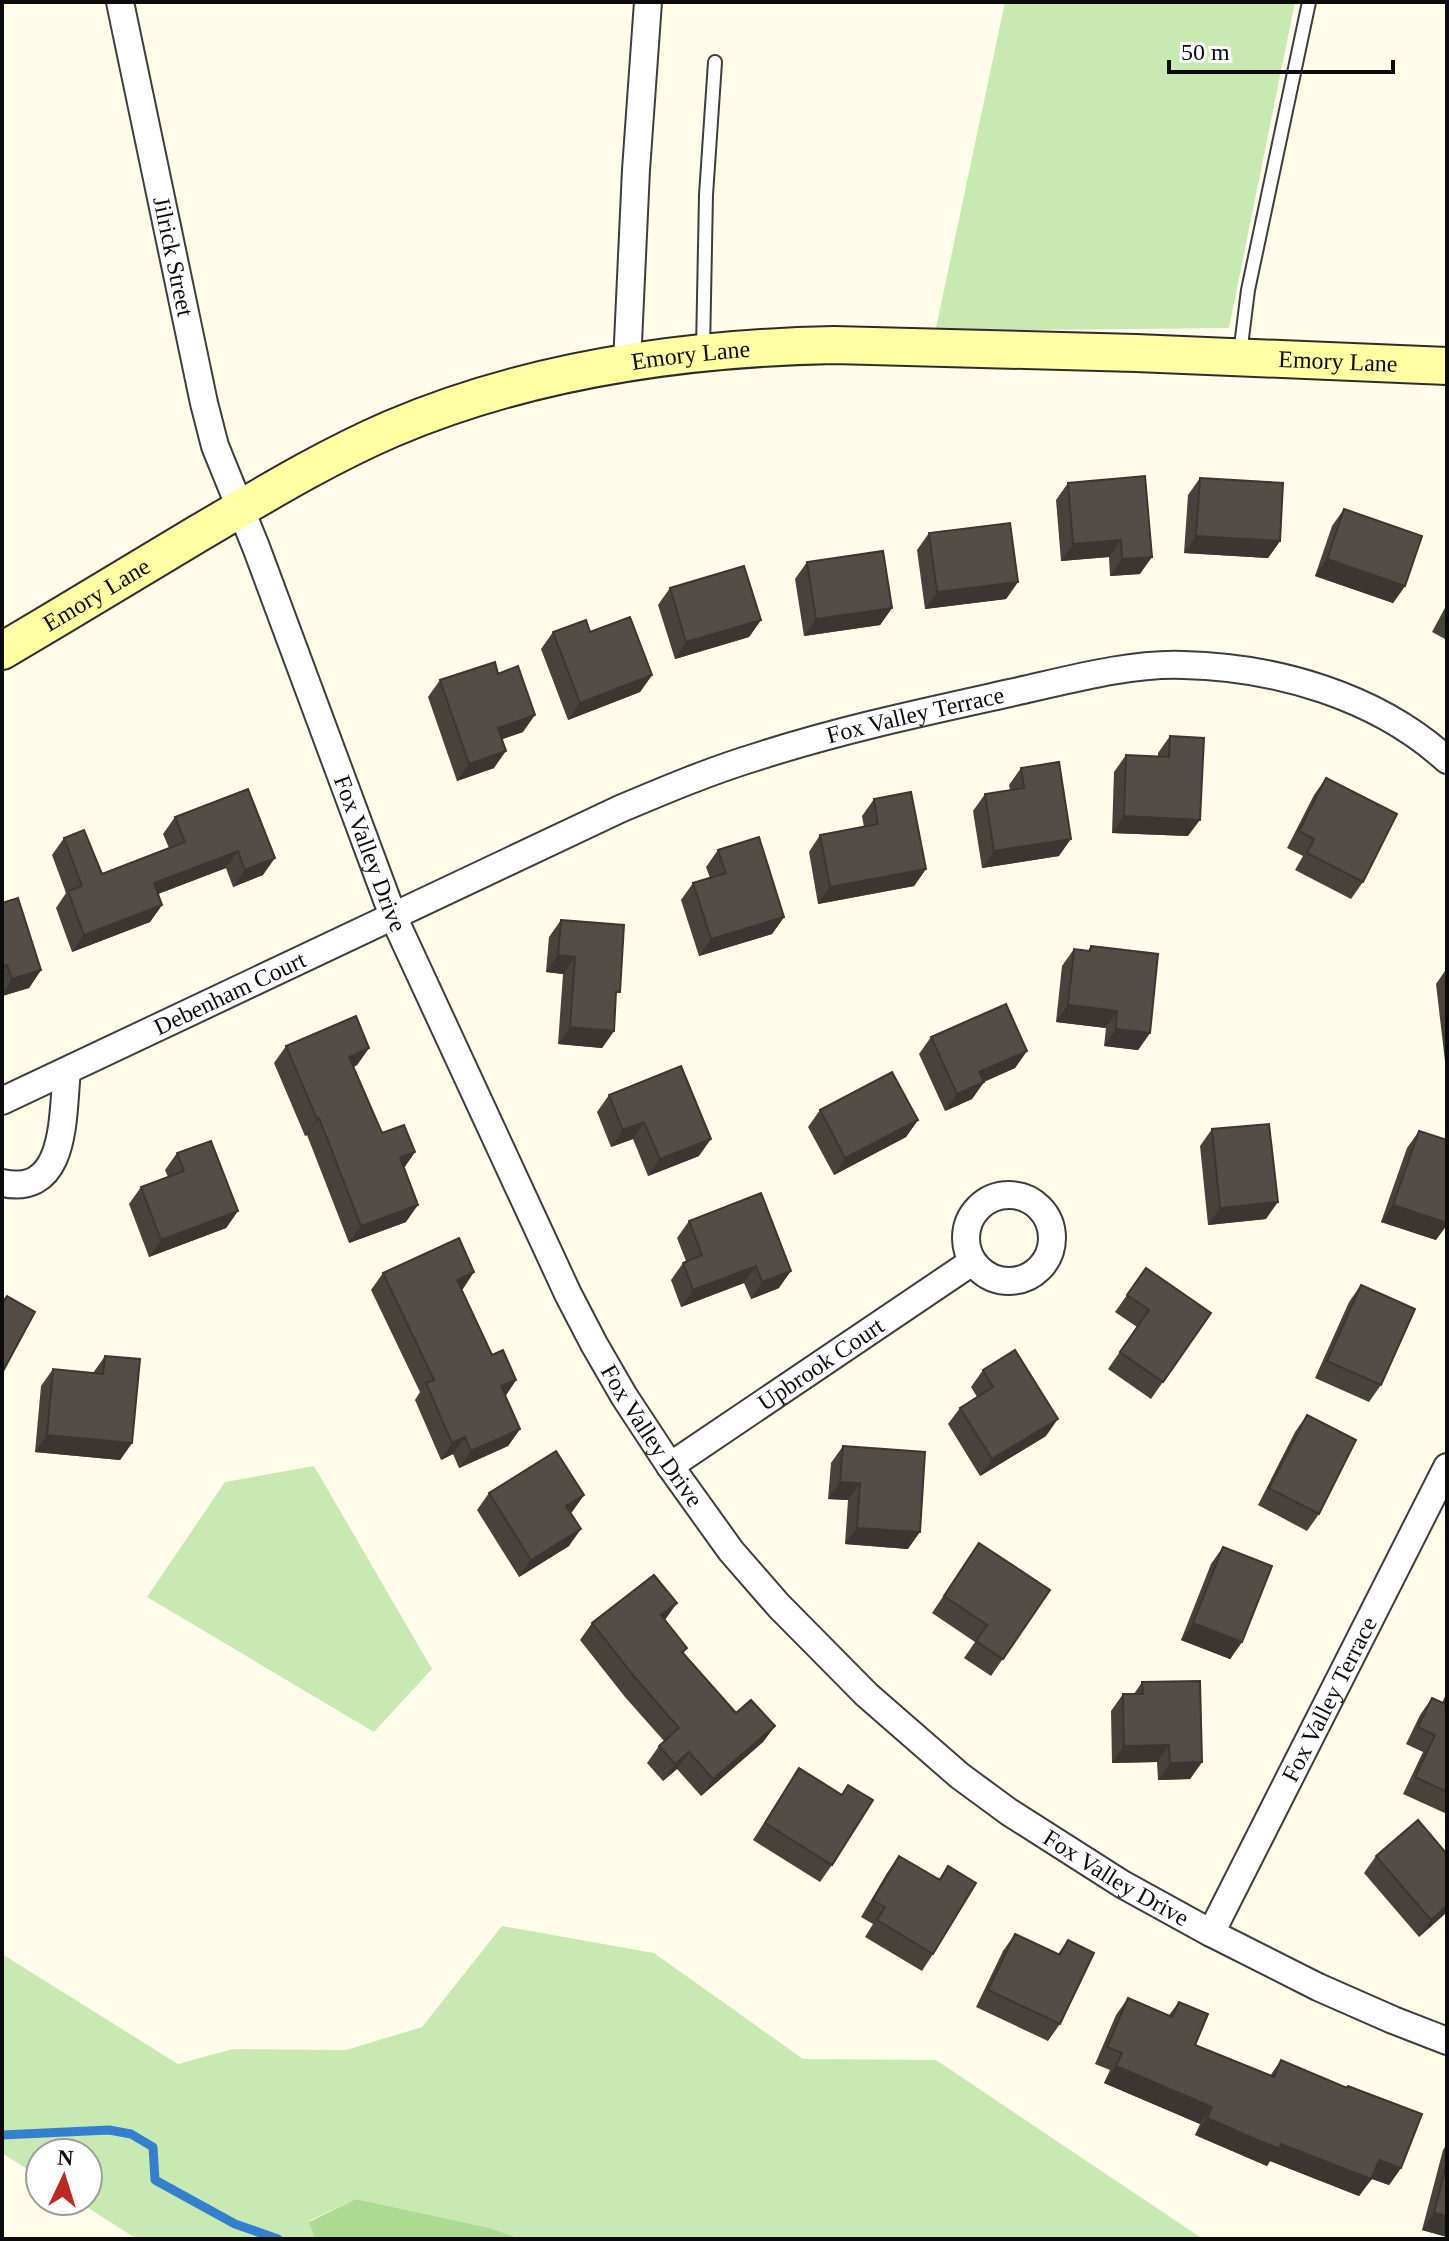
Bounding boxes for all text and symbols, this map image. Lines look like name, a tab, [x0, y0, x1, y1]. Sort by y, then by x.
scale bar	[1169, 24, 1393, 74]
text: 50 m	[1181, 39, 1230, 65]
street label: Jilrick Street	[148, 194, 199, 319]
street label: Emory Lane	[630, 336, 751, 375]
street label: Emory Lane	[1278, 346, 1398, 377]
street label: Emory Lane	[39, 553, 154, 636]
street label: Fox Valley Terrace	[824, 682, 1006, 749]
street label: Fox Valley Drive	[329, 772, 411, 936]
street label: Debenham Court	[150, 946, 310, 1040]
street label: Upbrook Court	[753, 1312, 889, 1416]
street label: Fox Valley Drive	[596, 1360, 708, 1512]
street label: Fox Valley Terrace	[1277, 1612, 1382, 1786]
street label: Fox Valley Drive	[1038, 1824, 1193, 1931]
north arrow	[24, 2137, 104, 2217]
text: N	[57, 2145, 74, 2171]

